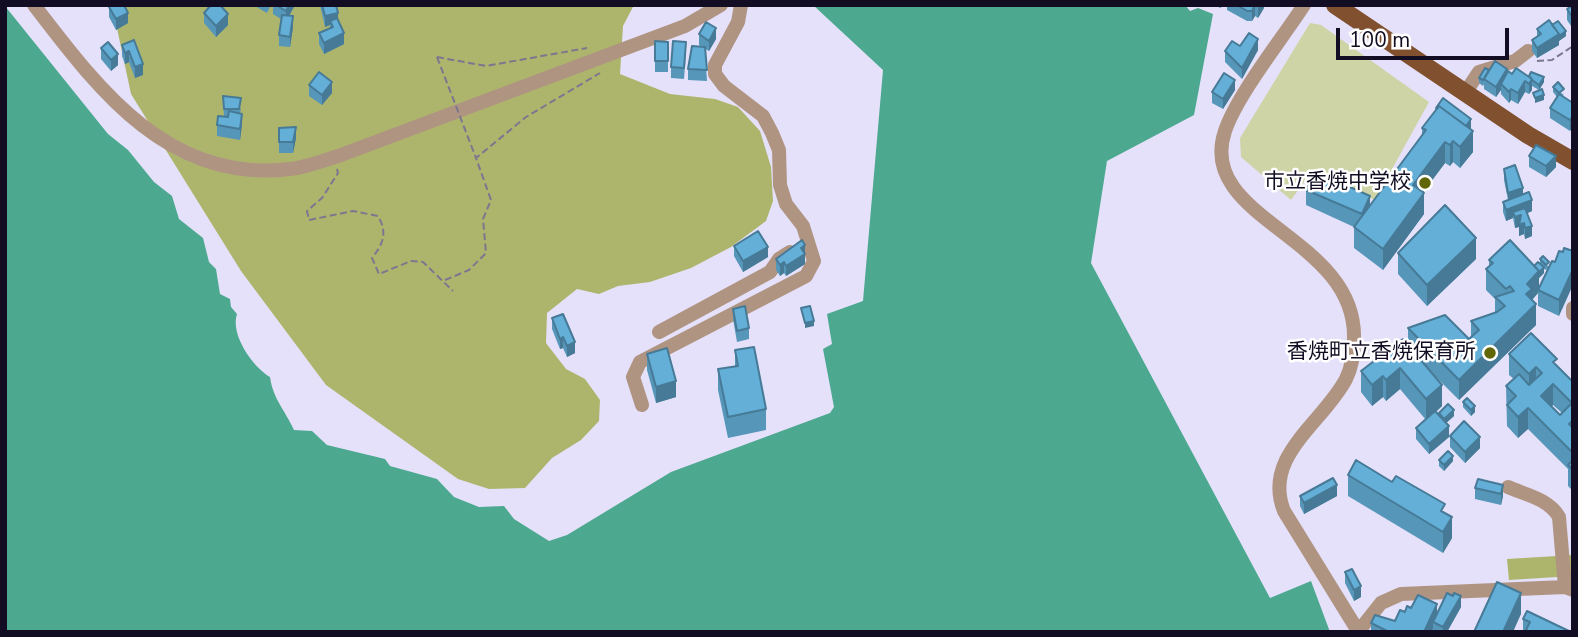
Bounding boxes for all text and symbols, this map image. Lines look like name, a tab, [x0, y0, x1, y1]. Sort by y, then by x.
scale bar	[1340, 14, 1513, 58]
text: 100 m	[1349, 26, 1410, 54]
place label: 市立香焼中学校	[1264, 170, 1411, 196]
marker: 市立香焼中学校	[1417, 175, 1433, 191]
place label: 香焼町立香焼保育所	[1287, 340, 1476, 366]
marker: 香焼町立香焼保育所	[1482, 345, 1498, 361]

